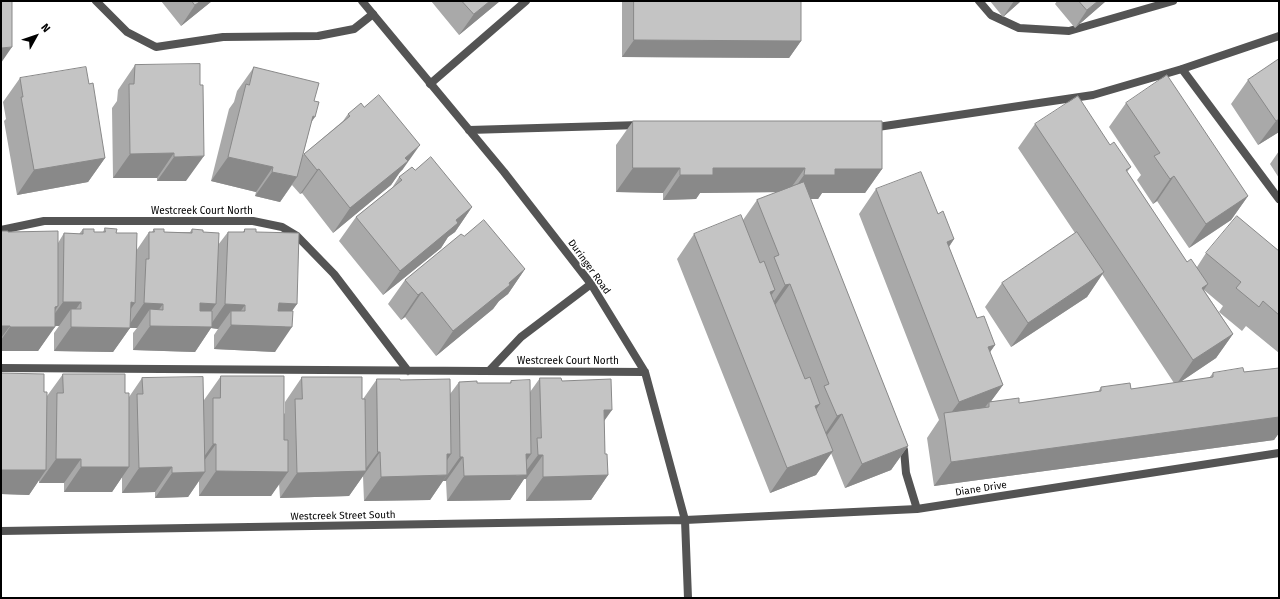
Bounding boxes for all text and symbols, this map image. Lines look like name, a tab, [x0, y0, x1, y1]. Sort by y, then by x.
north arrow	[16, 16, 56, 56]
text: N	[38, 21, 53, 35]
street label: Westcreek Court North	[151, 205, 253, 217]
street label: Duringer Road	[565, 237, 613, 297]
street label: Westcreek Court North	[517, 355, 619, 367]
street label: Diane Drive	[954, 479, 1008, 499]
street label: Westcreek Street South	[290, 509, 396, 523]

